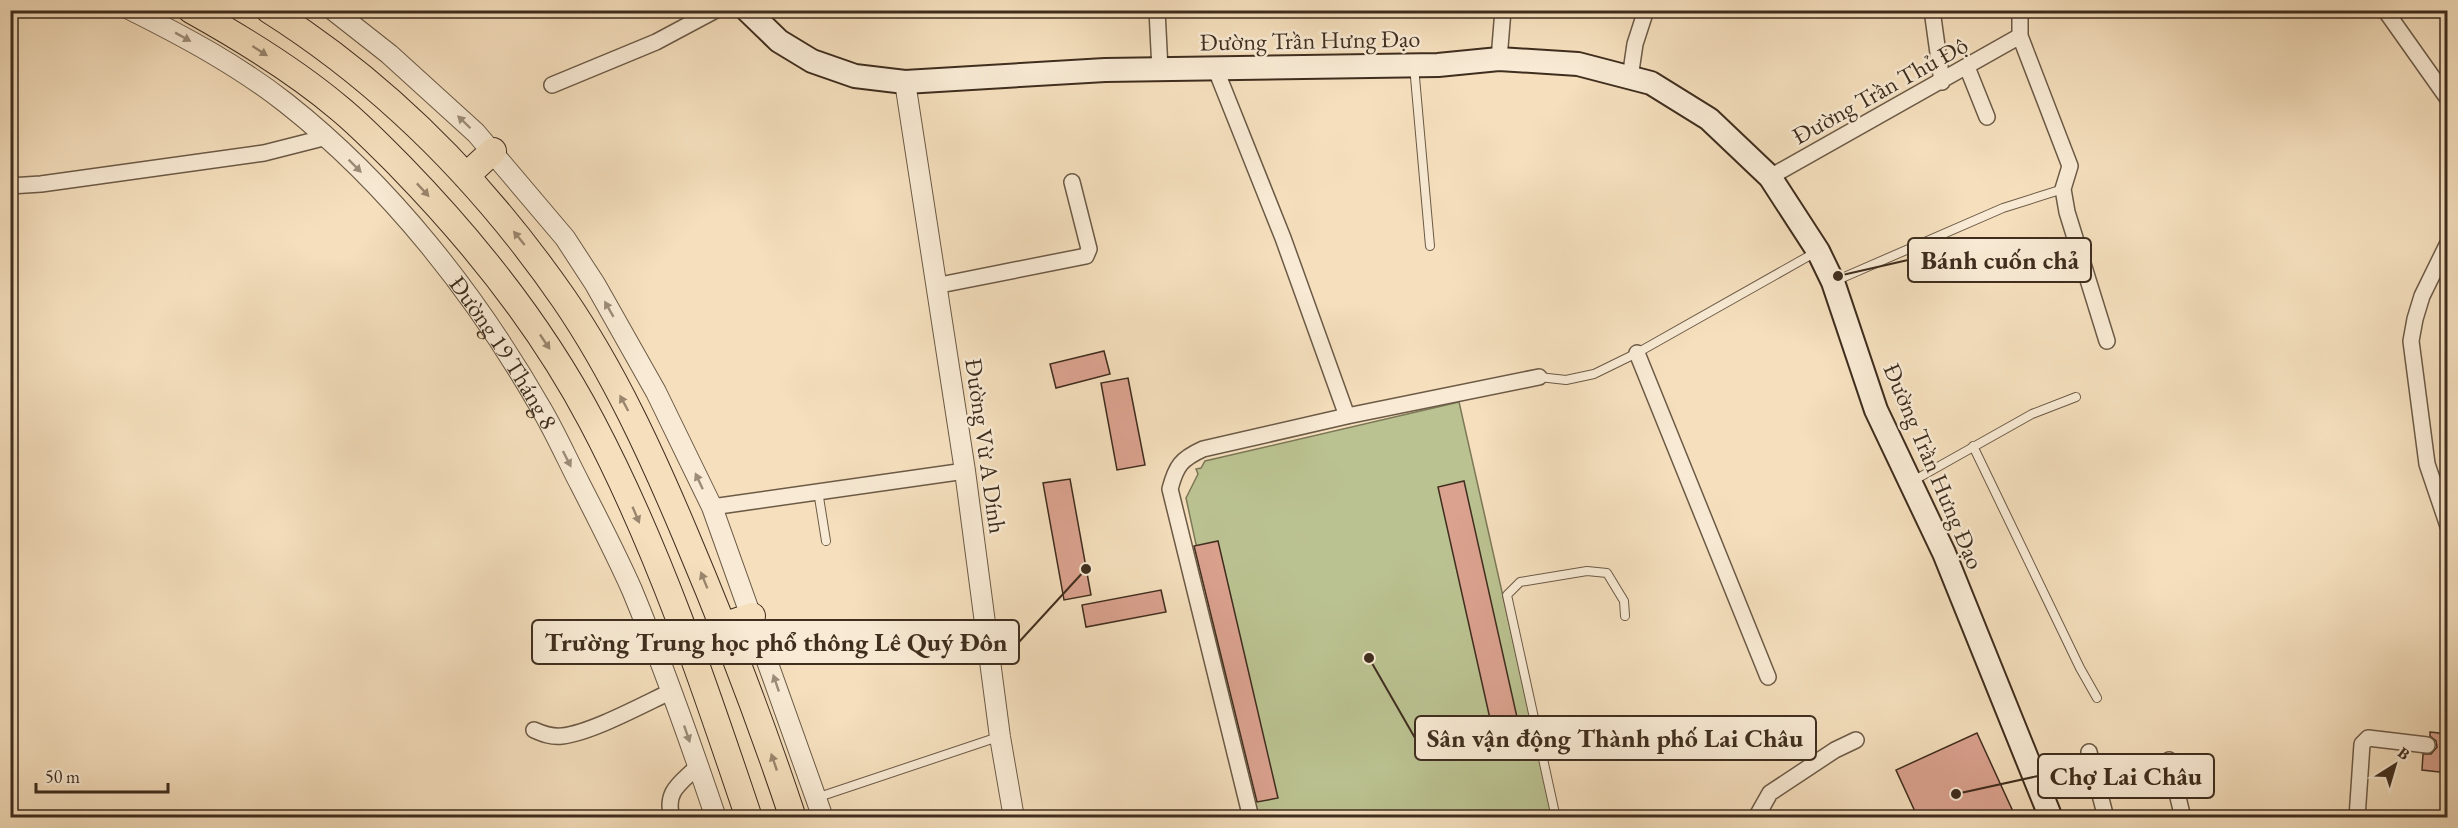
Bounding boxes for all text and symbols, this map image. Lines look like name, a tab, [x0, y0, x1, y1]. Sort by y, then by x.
street label: Đường Trần Hưng Đạo	[1199, 23, 1421, 57]
street label: Đường Trần Thủ Độ	[1787, 29, 1973, 151]
one-way arrow	[175, 32, 192, 42]
one-way arrow	[252, 45, 268, 56]
one-way arrow	[457, 115, 472, 129]
one-way arrow	[348, 159, 362, 173]
one-way arrow	[416, 183, 430, 197]
one-way arrow	[514, 231, 526, 246]
callout: Bánh cuốn chả	[1908, 238, 2091, 282]
text: Bánh cuốn chả	[1921, 243, 2080, 277]
street label: Đường 19 Tháng 8	[443, 269, 565, 434]
one-way arrow	[604, 300, 614, 317]
one-way arrow	[540, 334, 551, 350]
street label: Đường Vừ A Dính	[958, 356, 1014, 536]
street label: Đường Trần Hưng Đạo	[1877, 358, 1991, 574]
one-way arrow	[619, 394, 629, 411]
one-way arrow	[562, 451, 572, 468]
one-way arrow	[695, 473, 704, 490]
one-way arrow	[631, 506, 641, 524]
one-way arrow	[699, 571, 708, 589]
callout: Trường Trung học phổ thông Lê Quý Đôn	[532, 620, 1019, 664]
text: Trường Trung học phổ thông Lê Quý Đôn	[545, 625, 1008, 659]
one-way arrow	[770, 674, 780, 692]
callout: Sân vận động Thành phố Lai Châu	[1415, 716, 1816, 760]
text: Sân vận động Thành phố Lai Châu	[1427, 721, 1804, 755]
one-way arrow	[683, 725, 692, 743]
north arrow	[2365, 735, 2425, 795]
text: B	[2393, 742, 2414, 765]
one-way arrow	[769, 753, 779, 771]
callout: Chợ Lai Châu	[2038, 754, 2214, 798]
scale bar	[36, 756, 168, 794]
text: Chợ Lai Châu	[2050, 759, 2203, 793]
text: 50 m	[45, 765, 80, 788]

